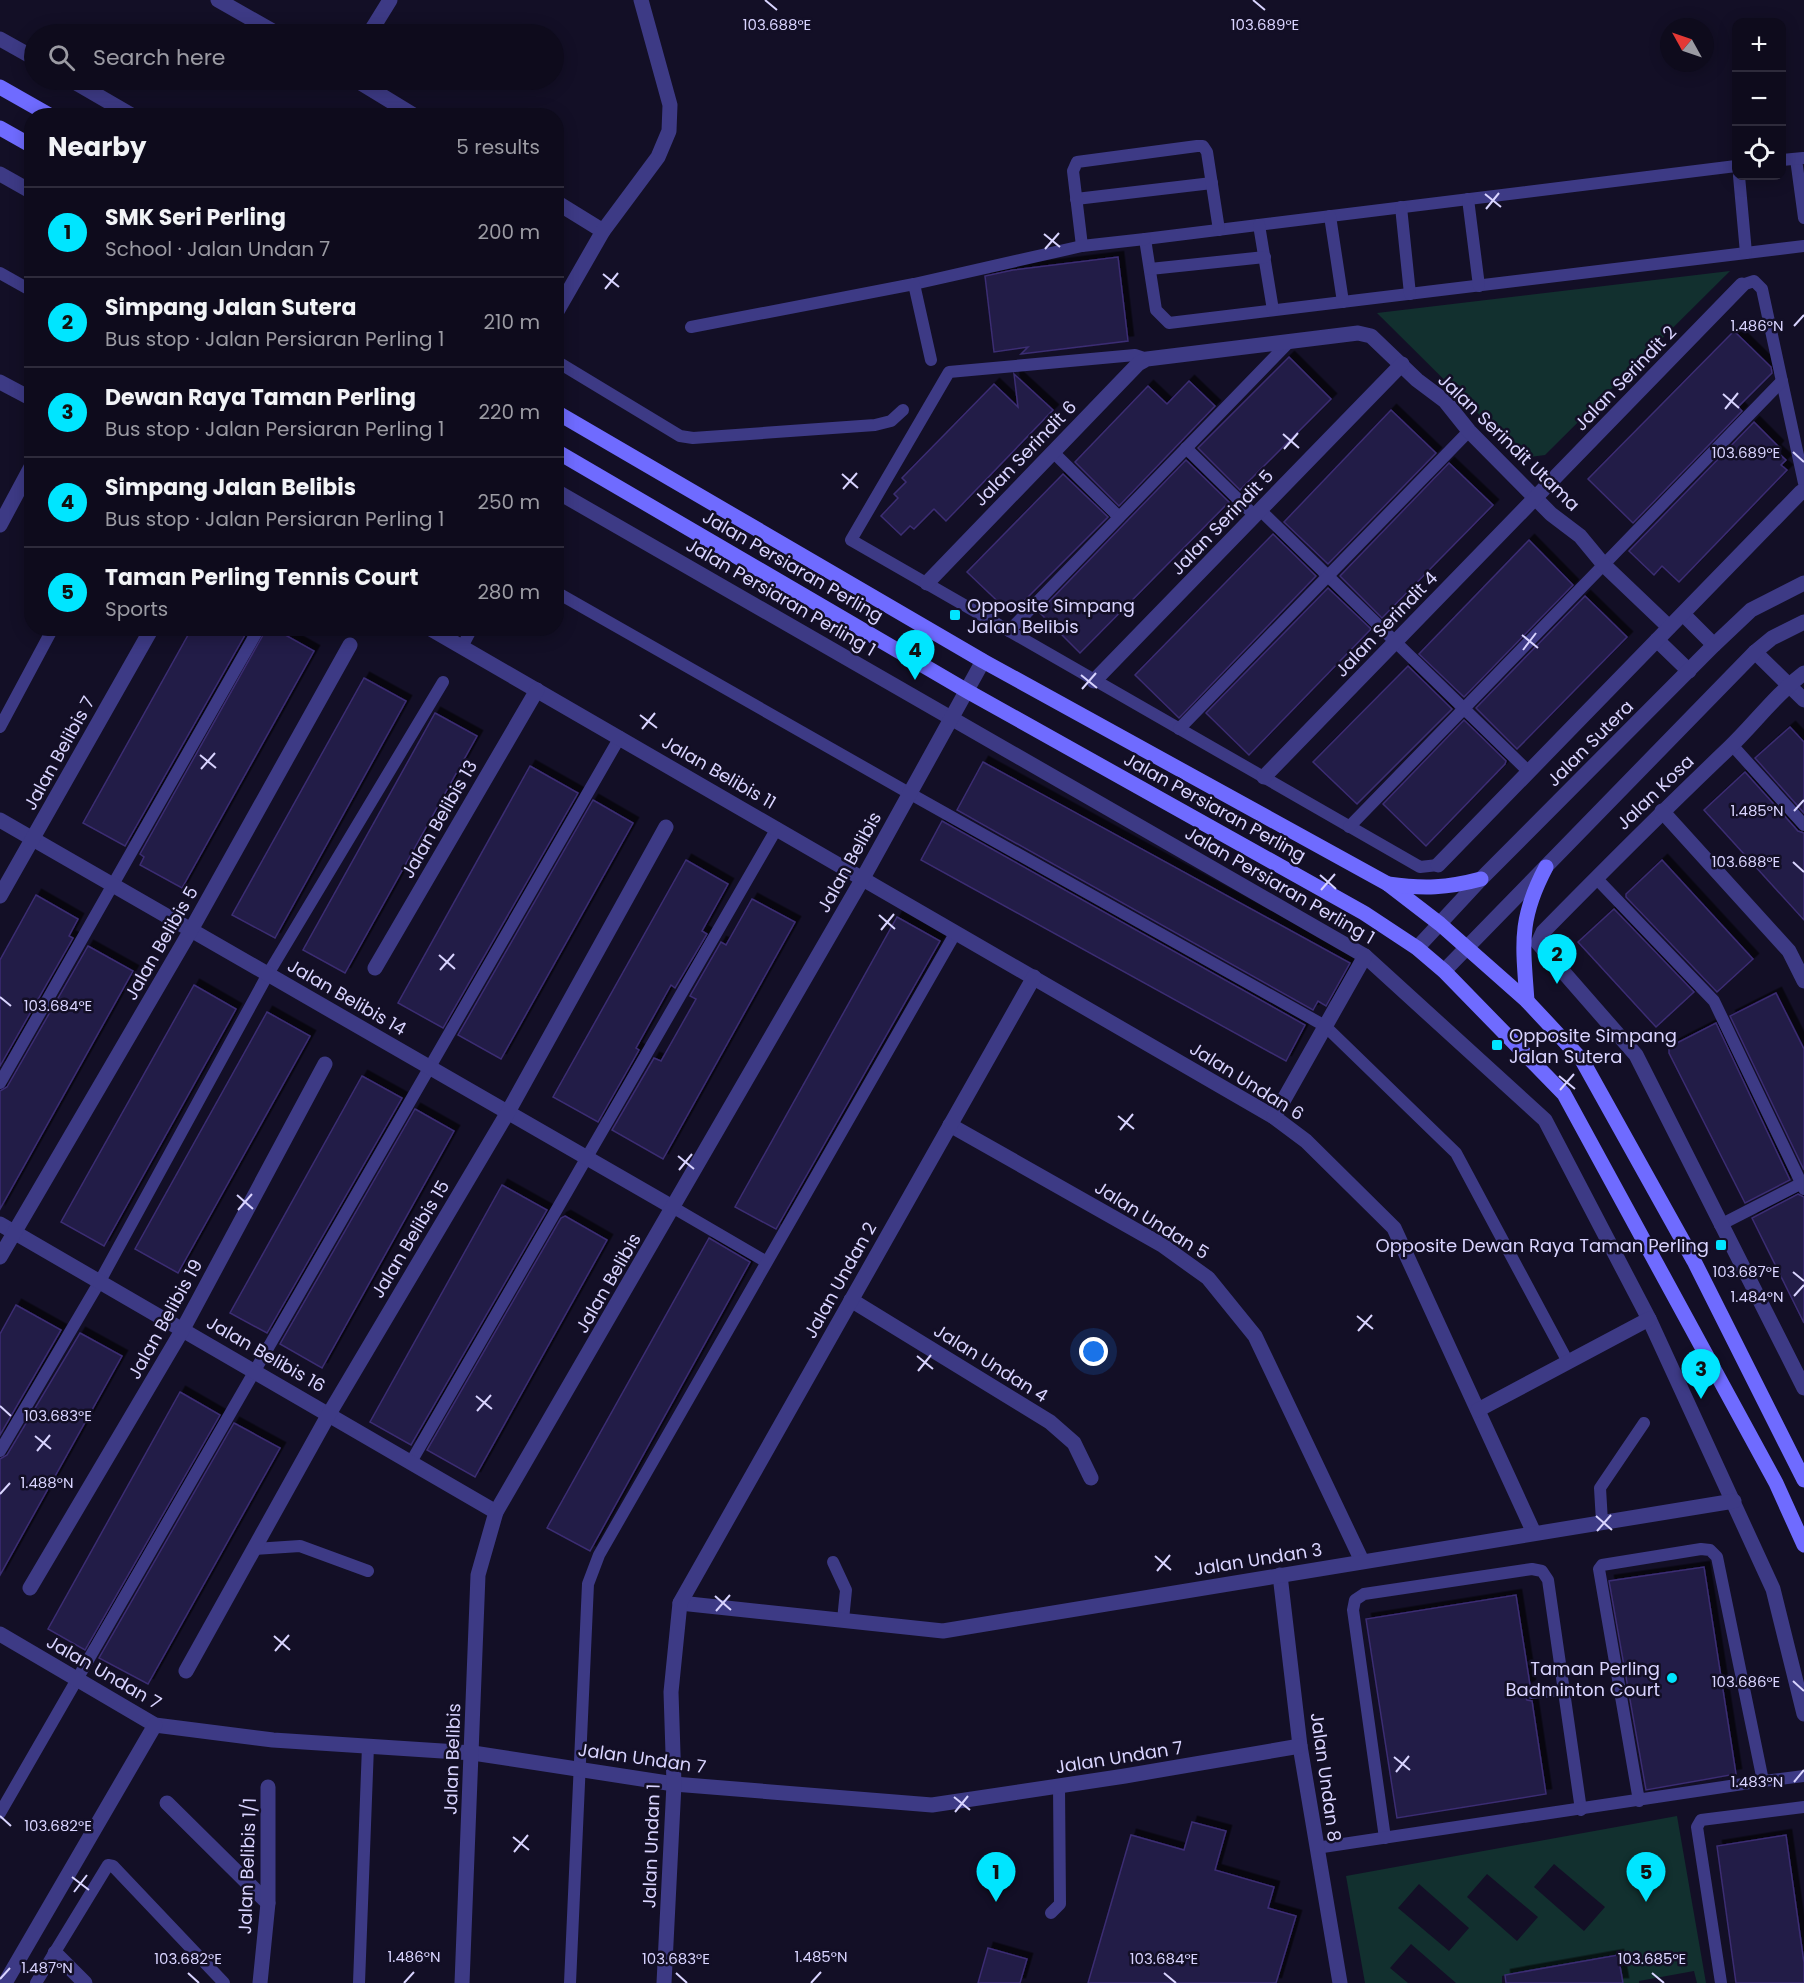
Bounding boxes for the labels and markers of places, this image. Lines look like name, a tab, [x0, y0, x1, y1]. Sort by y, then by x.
place label: Opposite Simpang Jalan Belibis	[967, 593, 1135, 639]
marker: Opposite Simpang Jalan Belibis	[948, 608, 962, 622]
pin: 4	[896, 630, 934, 680]
pin: 2	[1538, 934, 1576, 984]
place label: Opposite Simpang Jalan Sutera	[1509, 1023, 1677, 1069]
marker: Opposite Simpang Jalan Sutera	[1490, 1038, 1504, 1052]
place label: Opposite Dewan Raya Taman Perling	[1376, 1233, 1709, 1258]
marker: Opposite Dewan Raya Taman Perling	[1714, 1238, 1728, 1252]
pin: 3	[1682, 1350, 1720, 1399]
place label: Taman Perling Badminton Court	[1506, 1656, 1660, 1702]
marker: Taman Perling Badminton Court	[1665, 1671, 1679, 1685]
pin: 1	[976, 1852, 1016, 1902]
pin: 5	[1626, 1852, 1666, 1902]

